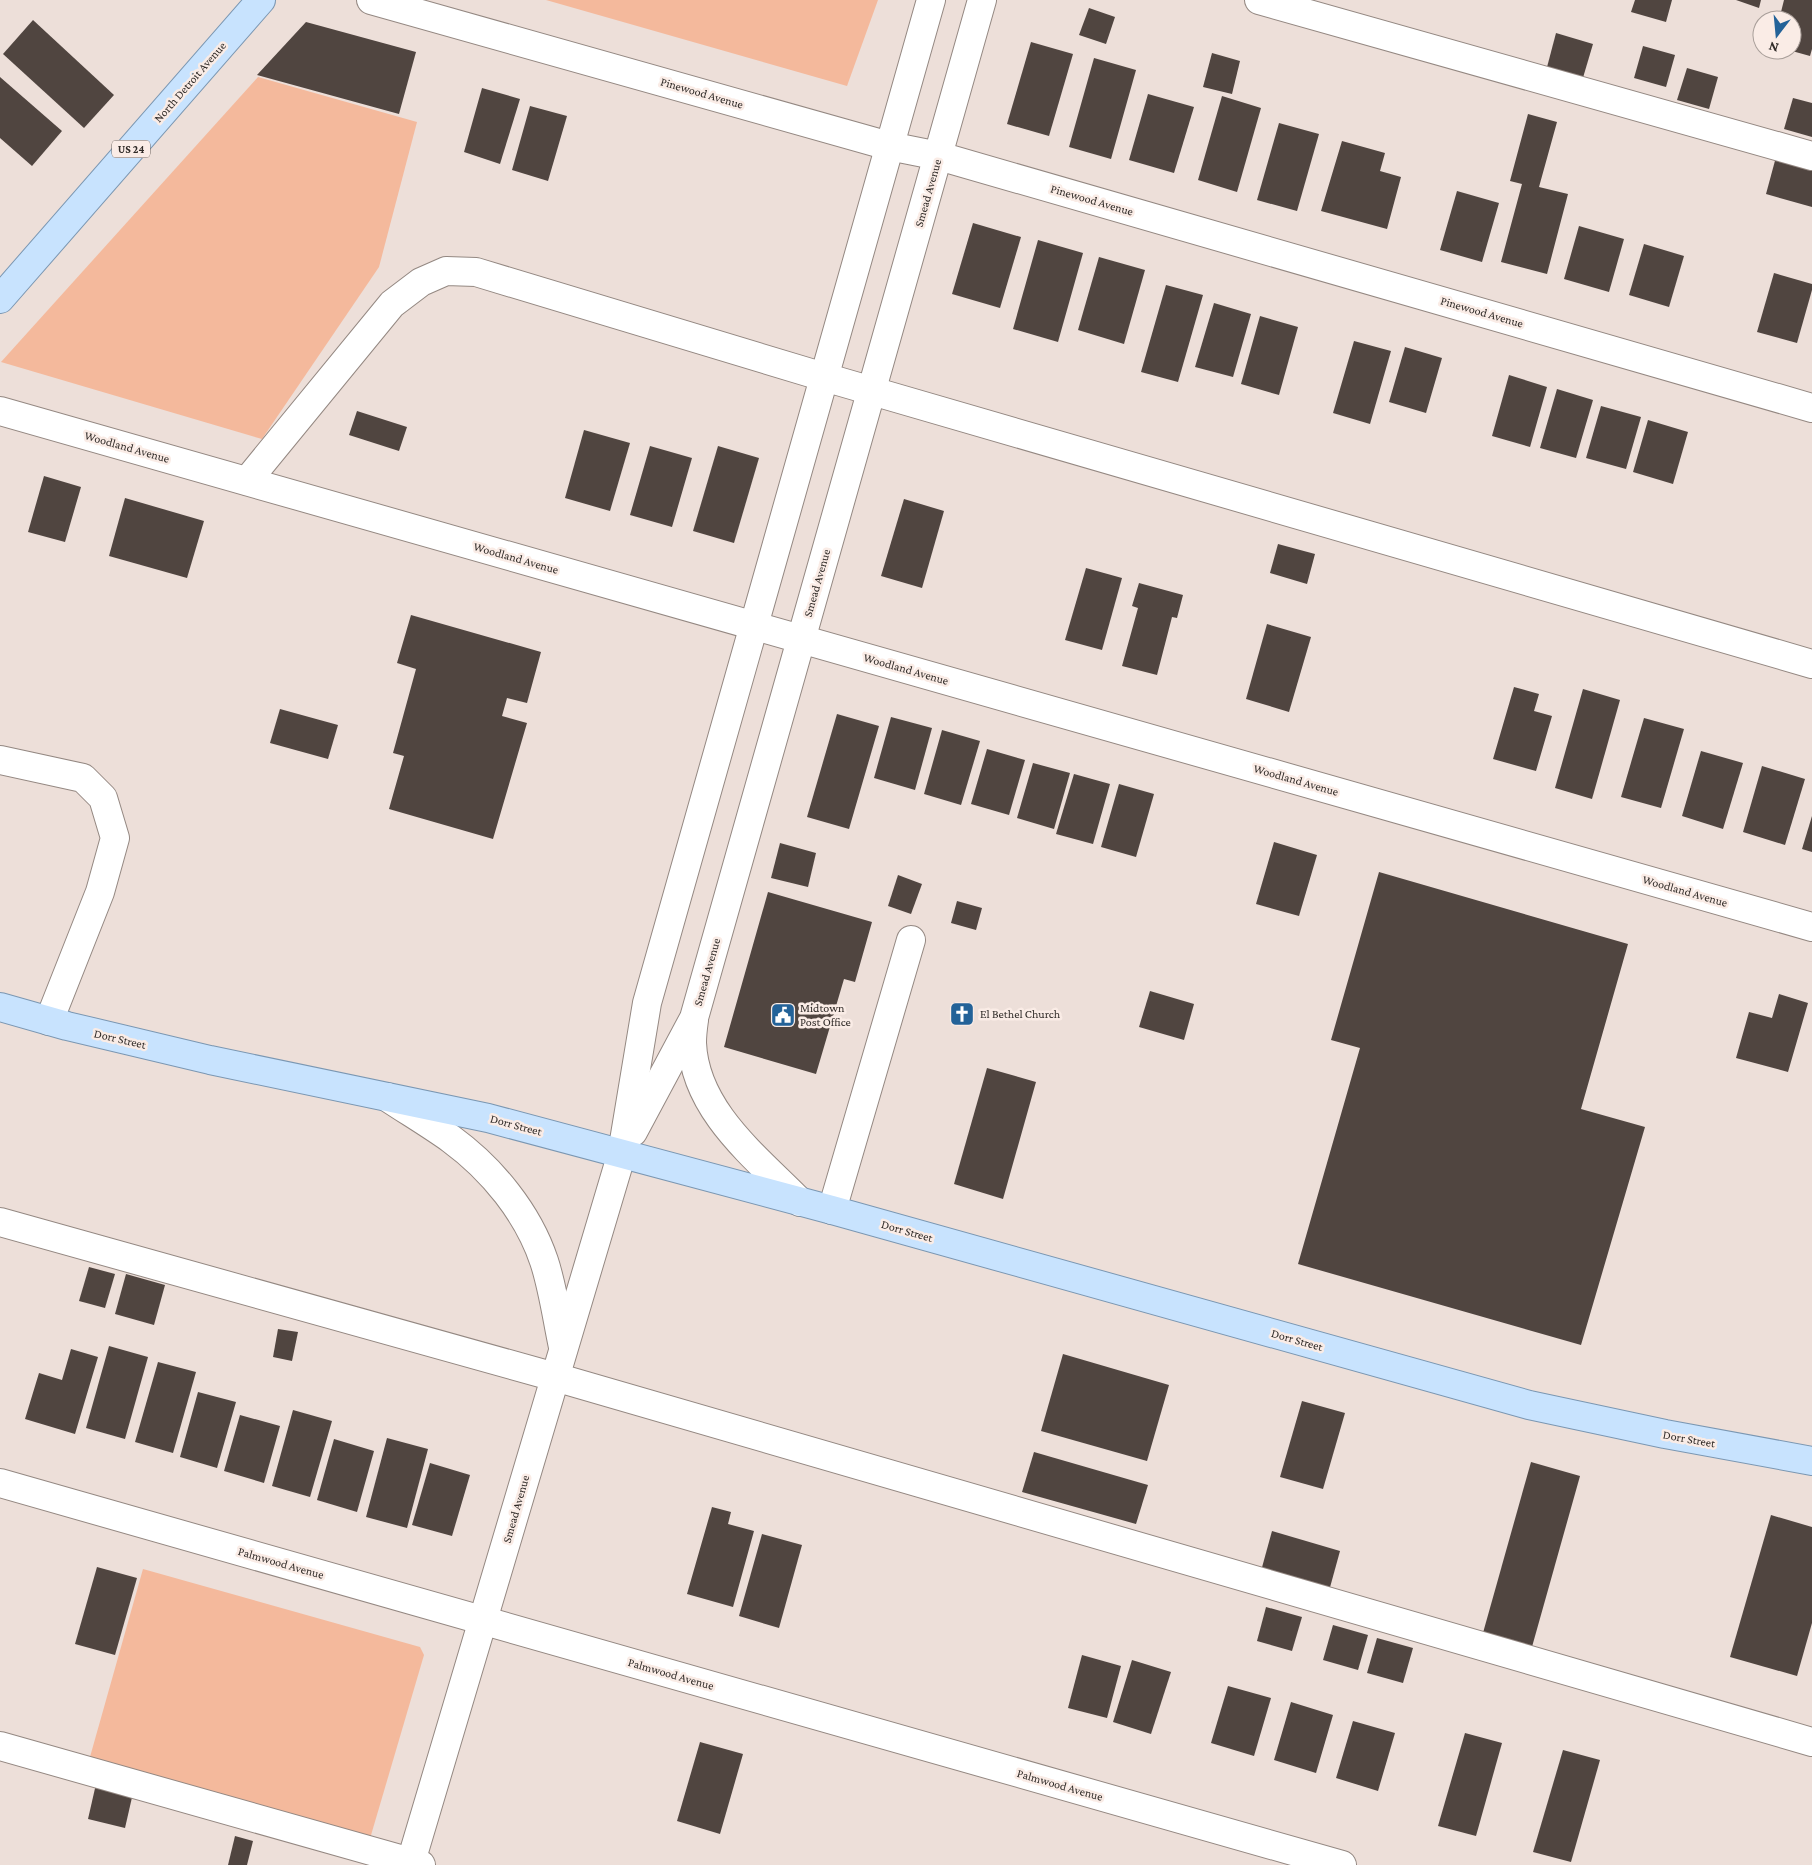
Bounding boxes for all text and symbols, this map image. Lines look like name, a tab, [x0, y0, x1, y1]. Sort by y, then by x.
north arrow	[1752, 10, 1802, 60]
text: N	[1766, 38, 1780, 57]
street label: North Detroit Avenue	[151, 39, 229, 125]
street label: Pinewood Avenue	[659, 75, 745, 111]
road number: US 24	[112, 140, 150, 158]
street label: Smead Avenue	[912, 157, 944, 229]
street label: Pinewood Avenue	[1049, 182, 1135, 218]
street label: Pinewood Avenue	[1439, 294, 1525, 330]
street label: Woodland Avenue	[83, 428, 171, 466]
street label: Woodland Avenue	[472, 539, 560, 577]
street label: Smead Avenue	[801, 547, 833, 619]
street label: Woodland Avenue	[862, 650, 950, 688]
street label: Woodland Avenue	[1252, 761, 1340, 799]
street label: Woodland Avenue	[1641, 872, 1729, 910]
street label: Smead Avenue	[691, 936, 723, 1008]
place label: Midtown Post Office	[800, 1001, 851, 1029]
church icon: El Bethel Church	[949, 1001, 975, 1027]
public building icon: Midtown Post Office	[770, 1002, 796, 1028]
place label: El Bethel Church	[980, 1007, 1061, 1021]
street label: Dorr Street	[93, 1026, 148, 1052]
street label: Dorr Street	[489, 1111, 544, 1139]
street label: Dorr Street	[880, 1217, 935, 1245]
street label: Dorr Street	[1270, 1326, 1325, 1354]
street label: Dorr Street	[1662, 1428, 1717, 1451]
street label: Smead Avenue	[500, 1473, 532, 1545]
street label: Palmwood Avenue	[236, 1544, 326, 1582]
street label: Palmwood Avenue	[626, 1655, 716, 1693]
street label: Palmwood Avenue	[1015, 1766, 1105, 1804]

